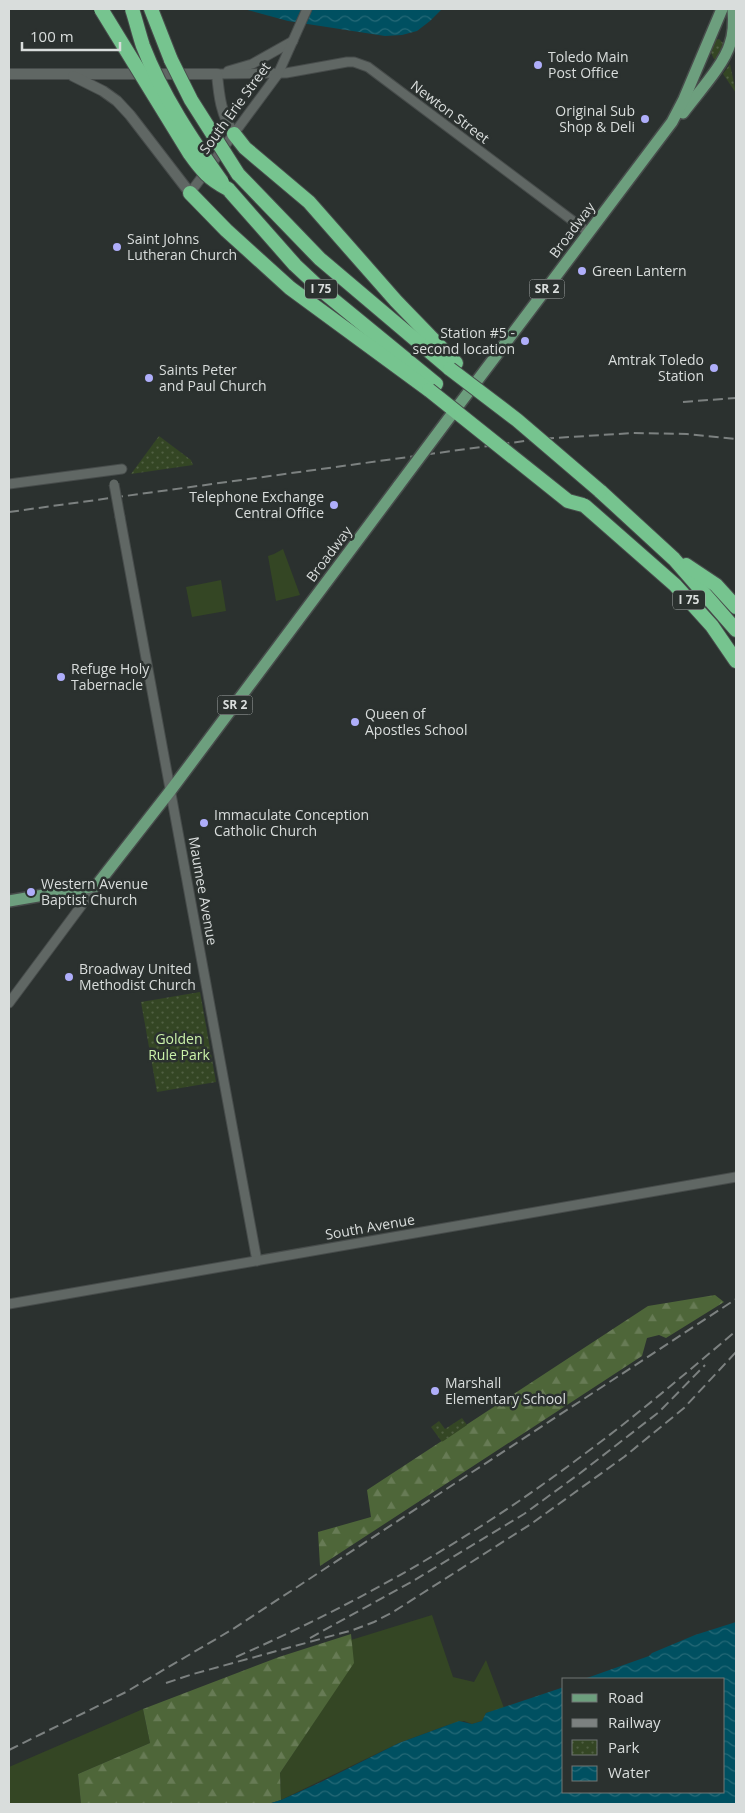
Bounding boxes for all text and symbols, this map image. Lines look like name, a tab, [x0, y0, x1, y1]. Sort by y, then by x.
scale bar	[22, 20, 120, 52]
text: 100 m	[30, 26, 74, 46]
place label: Toledo Main Post Office	[548, 47, 629, 82]
street label: South Erie Street	[195, 58, 274, 158]
marker: Toledo Main Post Office	[532, 59, 544, 71]
street label: Newton Street	[407, 76, 494, 147]
place label: Original Sub Shop & Deli	[555, 101, 635, 136]
marker: Original Sub Shop & Deli	[639, 113, 651, 125]
street label: Broadway	[544, 197, 599, 261]
place label: Saint Johns Lutheran Church	[127, 229, 237, 264]
marker: Saint Johns Lutheran Church	[111, 241, 123, 253]
place label: Green Lantern	[592, 261, 687, 280]
marker: Green Lantern	[576, 265, 588, 277]
road number: I 75	[305, 280, 337, 298]
road number: SR 2	[530, 280, 564, 298]
place label: Station #5 - second location	[413, 323, 515, 358]
marker: Station #5 - second location	[519, 335, 531, 347]
place label: Amtrak Toledo Station	[608, 350, 704, 385]
place label: Saints Peter and Paul Church	[159, 360, 267, 395]
marker: Amtrak Toledo Station	[708, 362, 720, 374]
marker: Saints Peter and Paul Church	[143, 372, 155, 384]
place label: Telephone Exchange Central Office	[189, 487, 324, 522]
marker: Telephone Exchange Central Office	[328, 499, 340, 511]
street label: Broadway	[301, 521, 356, 585]
road number: I 75	[673, 590, 705, 610]
place label: Refuge Holy Tabernacle	[71, 659, 150, 694]
marker: Refuge Holy Tabernacle	[55, 671, 67, 683]
road number: SR 2	[218, 696, 252, 714]
place label: Queen of Apostles School	[365, 704, 468, 739]
marker: Queen of Apostles School	[349, 716, 361, 728]
place label: Immaculate Conception Catholic Church	[214, 805, 369, 840]
marker: Immaculate Conception Catholic Church	[198, 817, 210, 829]
street label: Maumee Avenue	[185, 835, 222, 947]
place label: Western Avenue Baptist Church	[41, 874, 148, 909]
marker: Western Avenue Baptist Church	[25, 886, 37, 898]
place label: Broadway United Methodist Church	[79, 959, 196, 994]
marker: Broadway United Methodist Church	[63, 971, 75, 983]
park label: Golden Rule Park	[148, 1029, 210, 1064]
street label: South Avenue	[324, 1209, 416, 1244]
place label: Marshall Elementary School	[445, 1373, 566, 1408]
marker: Marshall Elementary School	[429, 1385, 441, 1397]
legend	[562, 1678, 725, 1793]
text: Road	[608, 1687, 644, 1707]
text: Railway	[608, 1712, 661, 1732]
text: Park	[608, 1737, 639, 1757]
text: Water	[608, 1762, 650, 1782]

